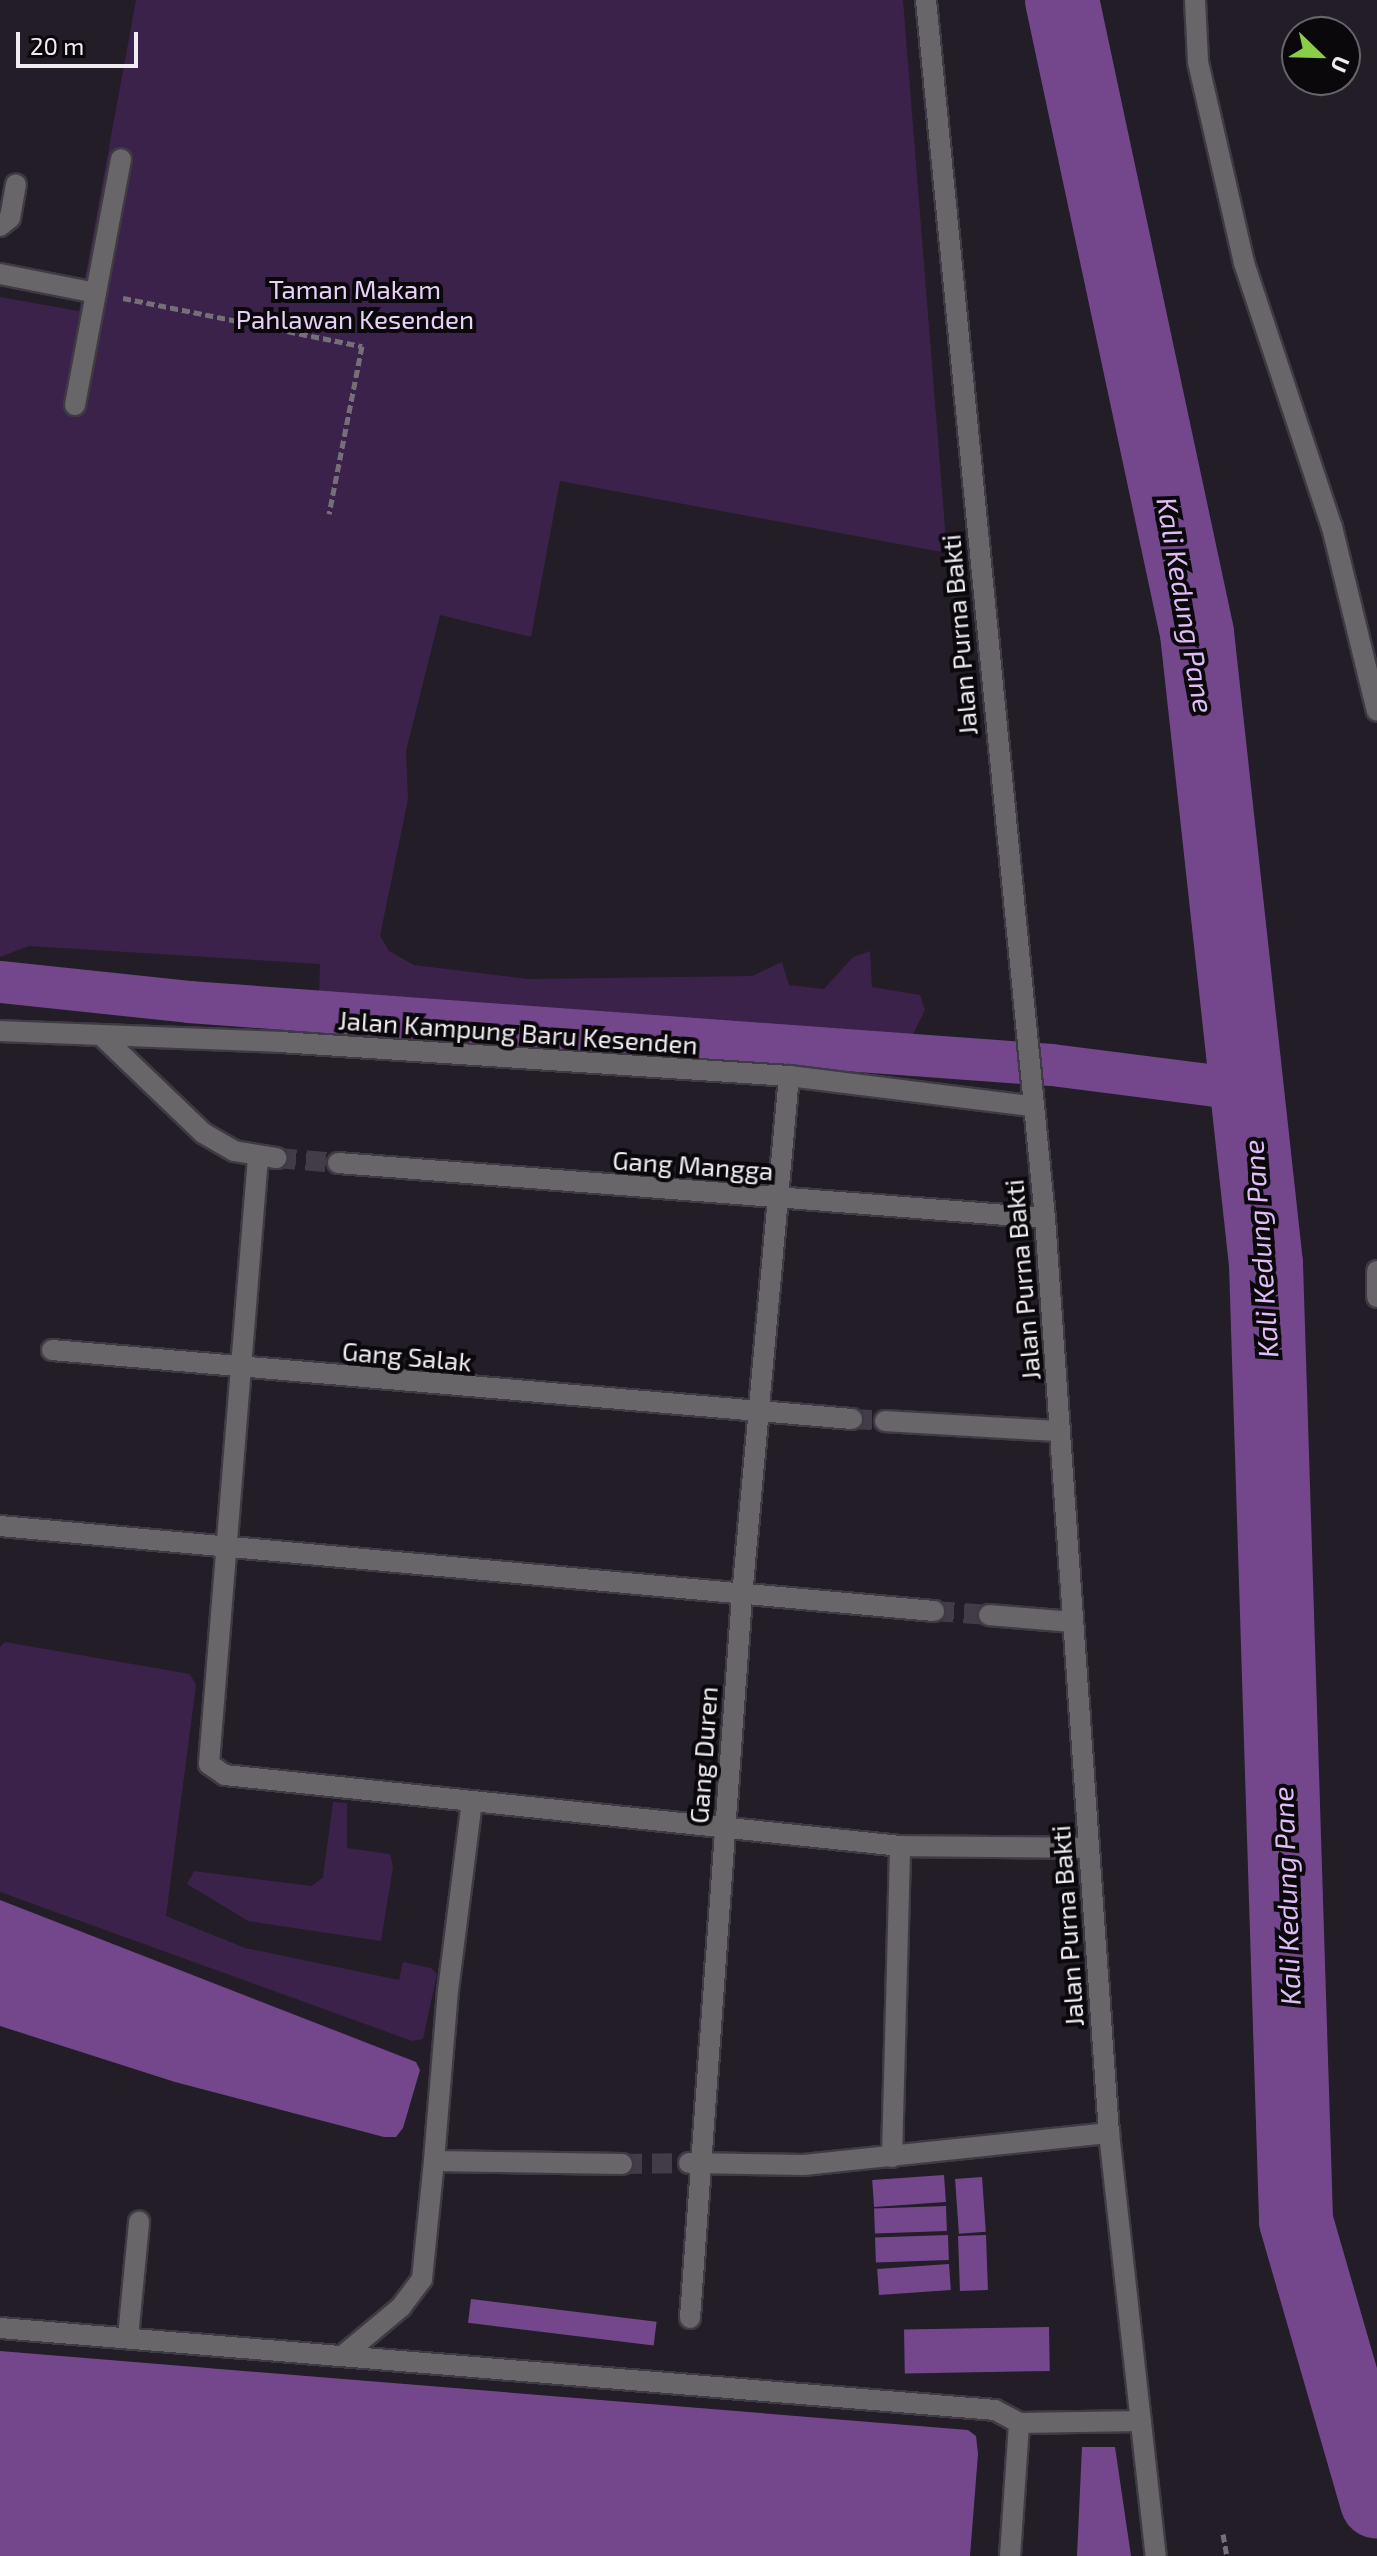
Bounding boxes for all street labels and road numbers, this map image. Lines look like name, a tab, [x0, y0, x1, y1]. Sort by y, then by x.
street label: Jalan Purna Bakti	[935, 533, 983, 737]
street label: Jalan Kampung Baru Kesenden	[337, 1004, 699, 1060]
street label: Gang Mangga	[611, 1144, 775, 1186]
street label: Jalan Purna Bakti	[998, 1178, 1046, 1382]
street label: Gang Salak	[341, 1335, 473, 1377]
street label: Gang Duren	[683, 1685, 723, 1825]
street label: Jalan Purna Bakti	[1044, 1824, 1090, 2028]

